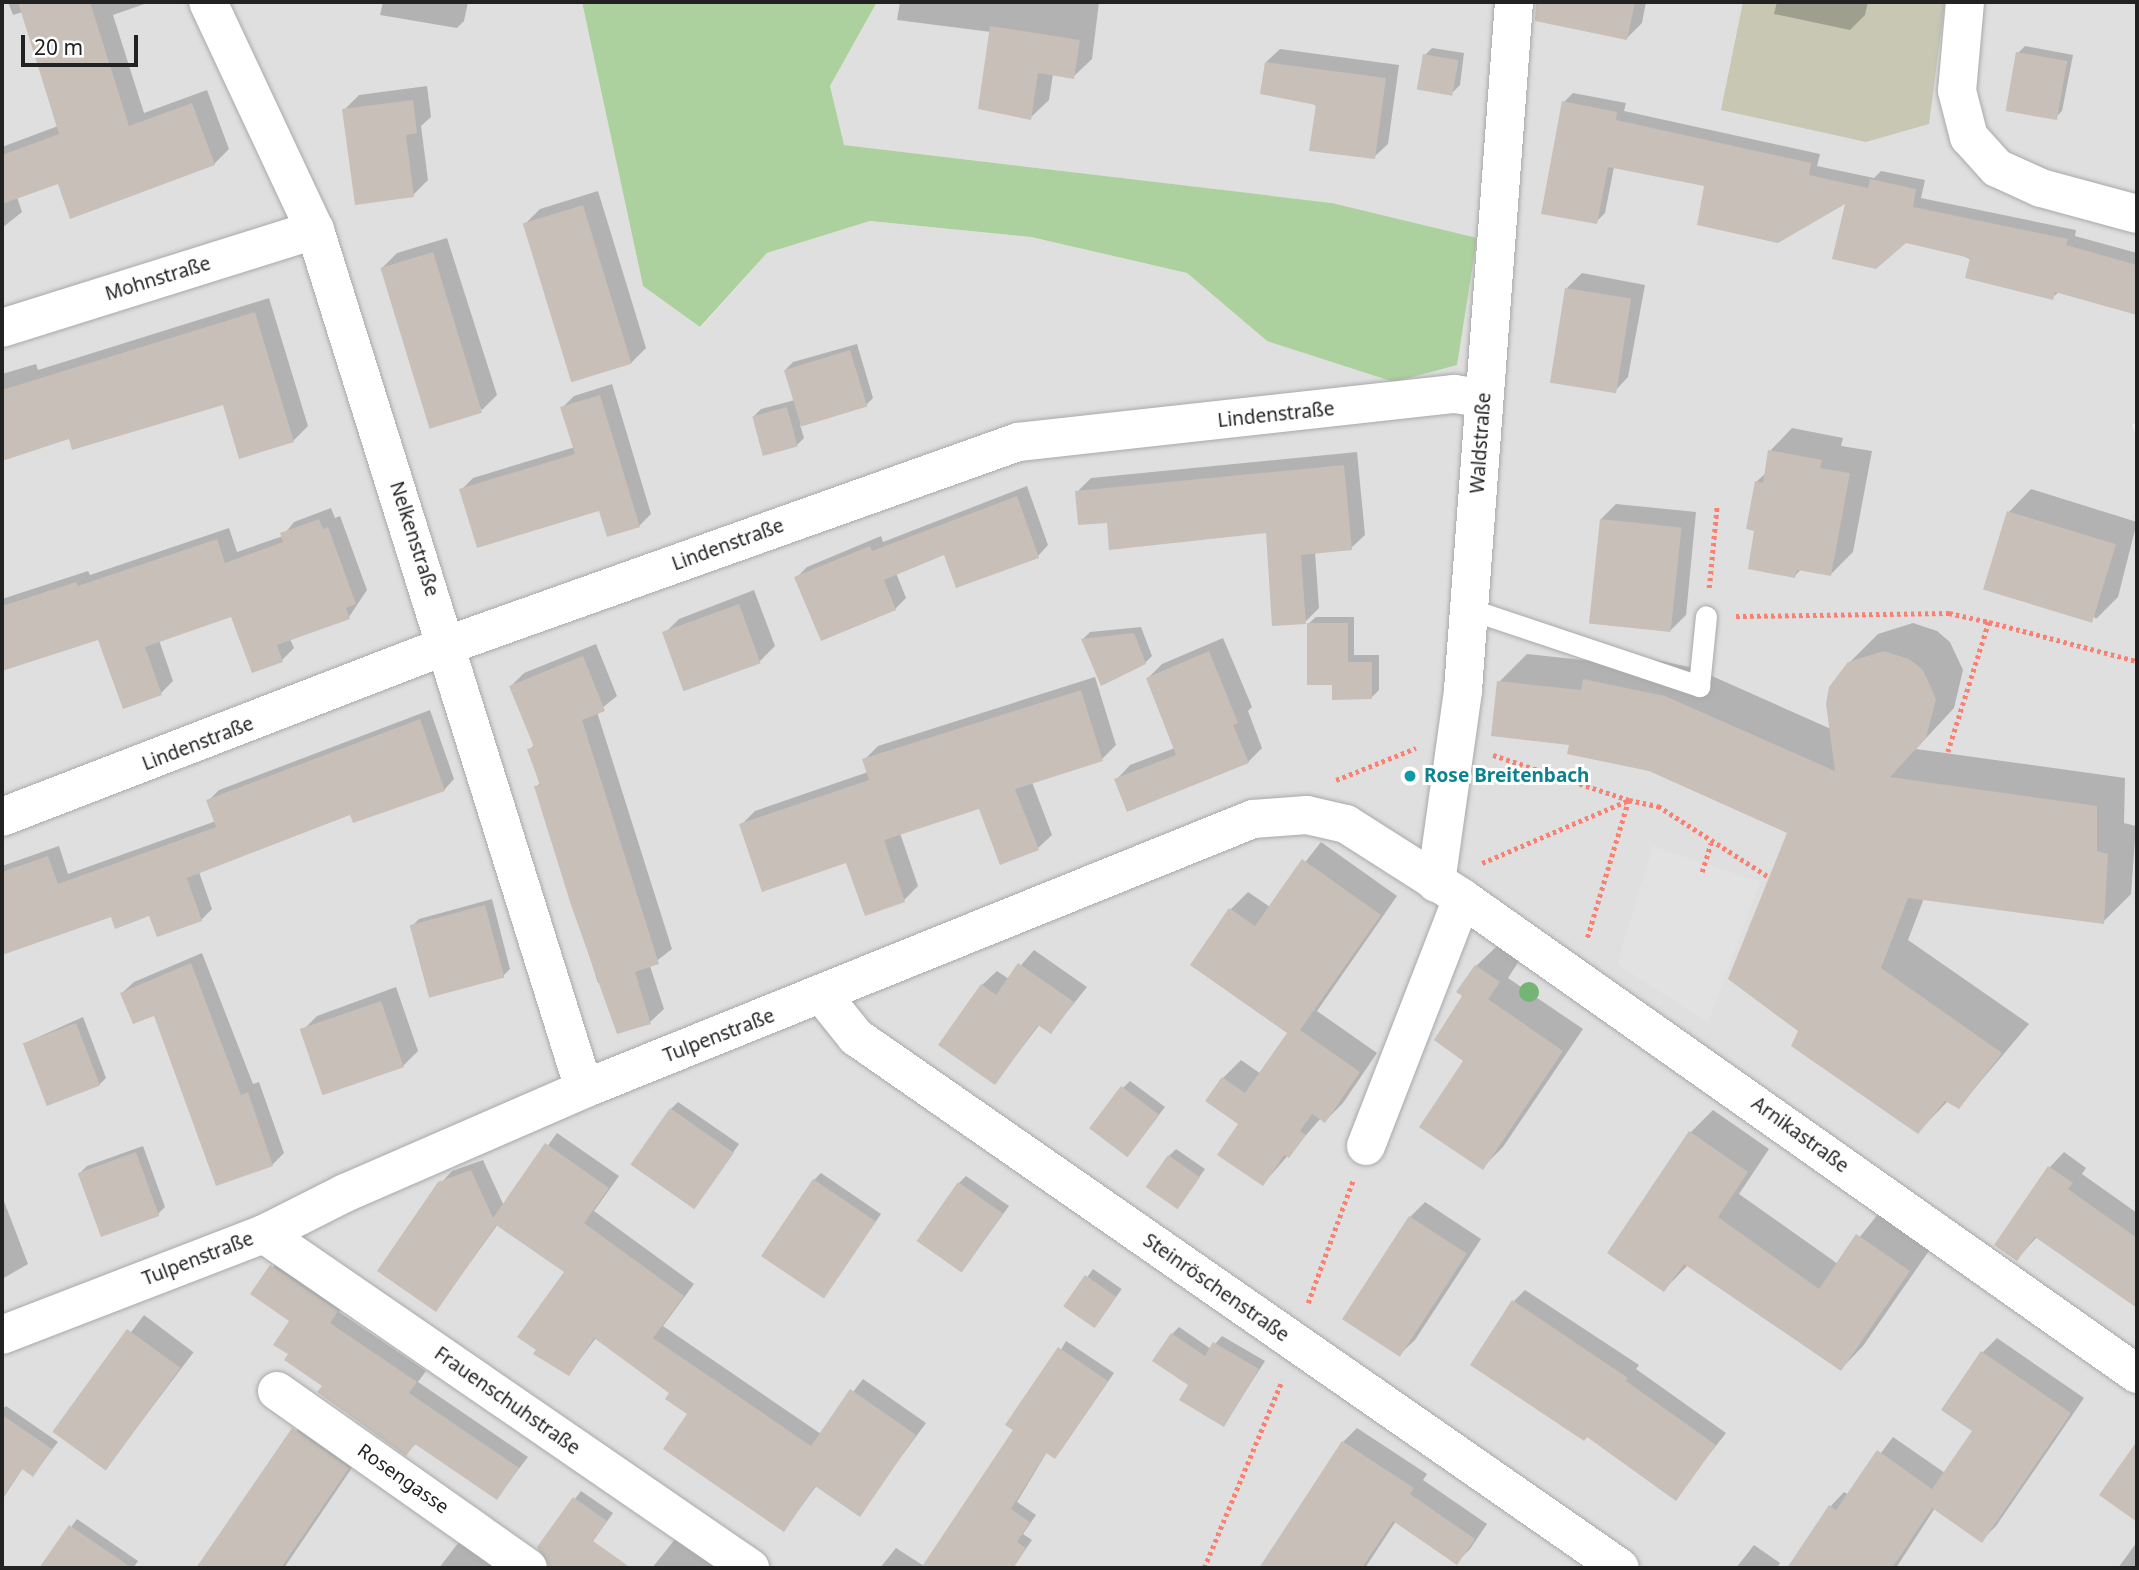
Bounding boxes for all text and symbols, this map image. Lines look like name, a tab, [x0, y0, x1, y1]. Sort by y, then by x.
scale bar	[24, 21, 142, 65]
text: 20 m	[34, 33, 83, 61]
street label: Mohnstraße	[103, 252, 213, 306]
street label: Waldstraße	[1466, 392, 1496, 494]
street label: Lindenstraße	[1216, 398, 1336, 432]
street label: Nelkenstraße	[385, 479, 443, 599]
street label: Lindenstraße	[669, 514, 787, 576]
street label: Lindenstraße	[139, 712, 257, 776]
place label: Rose Breitenbach	[1424, 765, 1589, 787]
marker: Rose Breitenbach	[1402, 768, 1418, 784]
street label: Tulpenstraße	[660, 1004, 778, 1068]
street label: Arnikastraße	[1747, 1092, 1853, 1178]
street label: Tulpenstraße	[139, 1227, 257, 1291]
street label: Steinröschenstraße	[1139, 1229, 1293, 1347]
street label: Frauenschuhstraße	[430, 1342, 584, 1460]
street label: Rosengasse	[353, 1439, 453, 1519]

